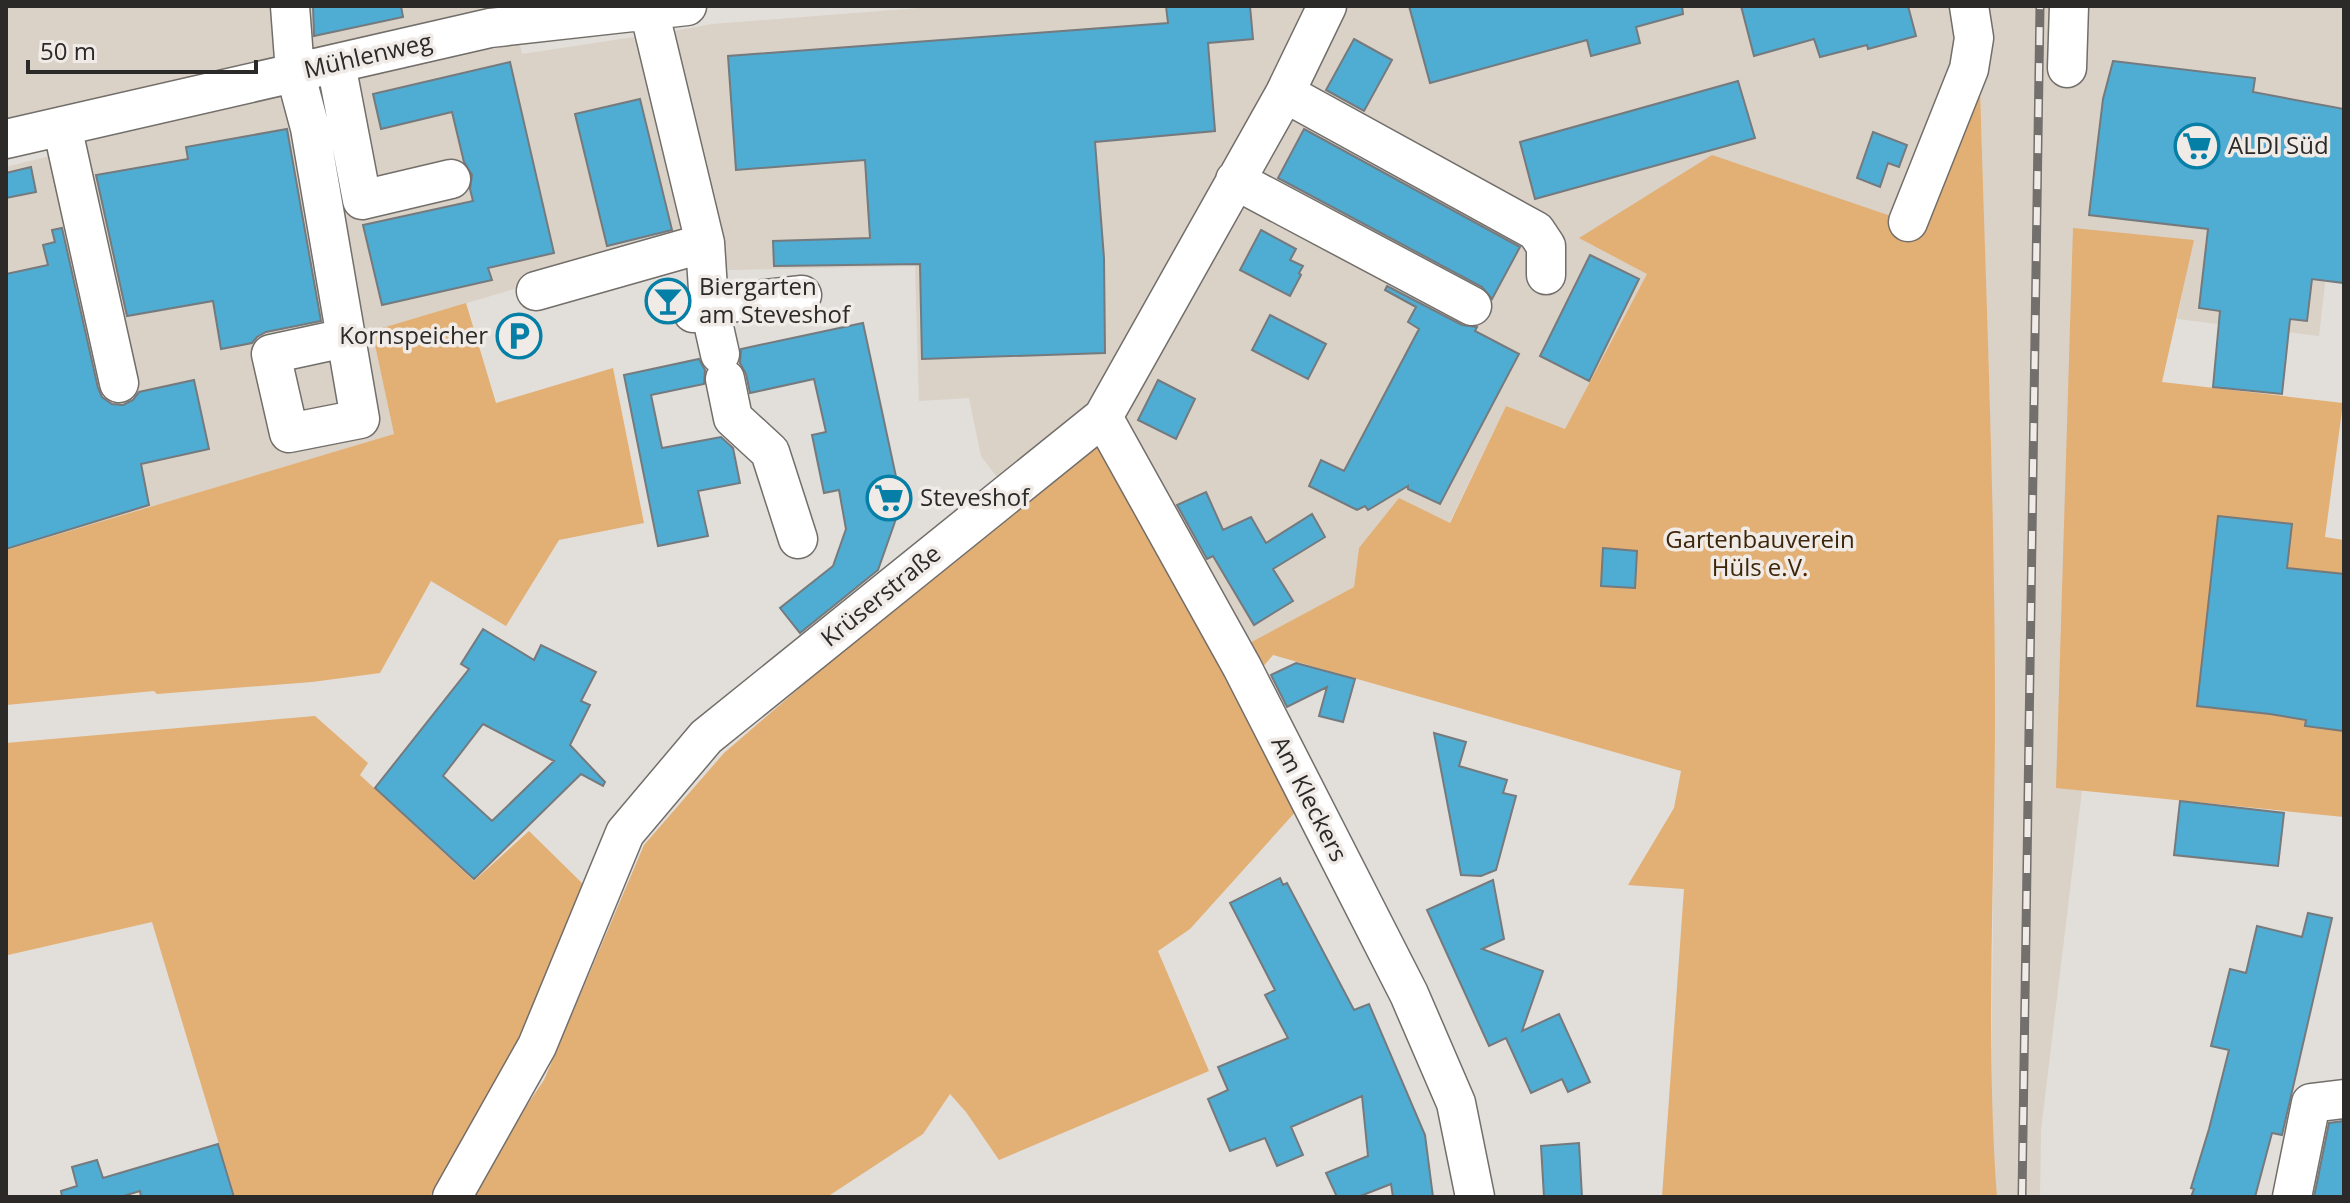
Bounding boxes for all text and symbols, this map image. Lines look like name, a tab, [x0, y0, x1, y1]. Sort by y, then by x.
scale bar	[28, 24, 256, 74]
street label: Mühlenweg	[300, 24, 435, 85]
text: 50 m	[40, 34, 96, 67]
supermarket icon: ALDI Süd	[2173, 122, 2221, 170]
place label: ALDI Süd	[2228, 128, 2329, 161]
place label: Biergarten am Steveshof	[699, 269, 852, 330]
bar icon: Biergarten am Steveshof	[644, 277, 692, 325]
parking icon: Kornspeicher	[495, 312, 543, 360]
place label: Kornspeicher	[339, 318, 488, 351]
supermarket icon: Steveshof	[865, 474, 913, 522]
place label: Steveshof	[920, 480, 1031, 513]
park label: Gartenbauverein Hüls e.V.	[1665, 522, 1855, 583]
street label: Krüserstraße	[813, 536, 947, 653]
street label: Am Kleckers	[1265, 730, 1356, 867]

